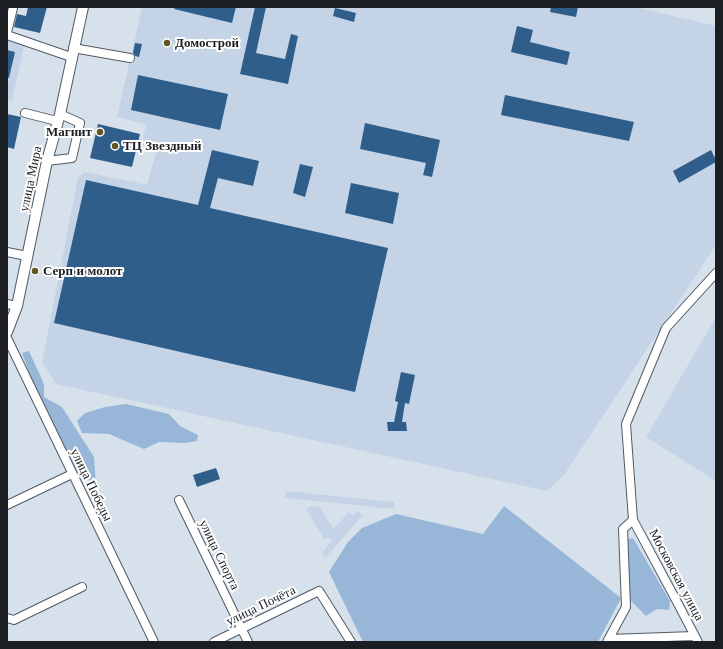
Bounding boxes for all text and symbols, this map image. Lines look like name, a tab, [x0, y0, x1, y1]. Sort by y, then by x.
place label: Домострой	[175, 35, 239, 51]
marker: Домострой	[162, 38, 172, 48]
place label: Магнит	[46, 124, 92, 140]
marker: Магнит	[95, 127, 105, 137]
place label: ТЦ Звездный	[123, 138, 202, 154]
marker: ТЦ Звездный	[110, 141, 120, 151]
street label: улица Мира	[16, 145, 46, 213]
place label: Серп и молот	[43, 263, 122, 279]
marker: Серп и молот	[30, 266, 40, 276]
street label: улица Победы	[67, 446, 115, 524]
street label: улица Спорта	[195, 517, 243, 593]
street label: Московская улица	[645, 527, 707, 623]
street label: улица Почёта	[224, 582, 298, 630]

